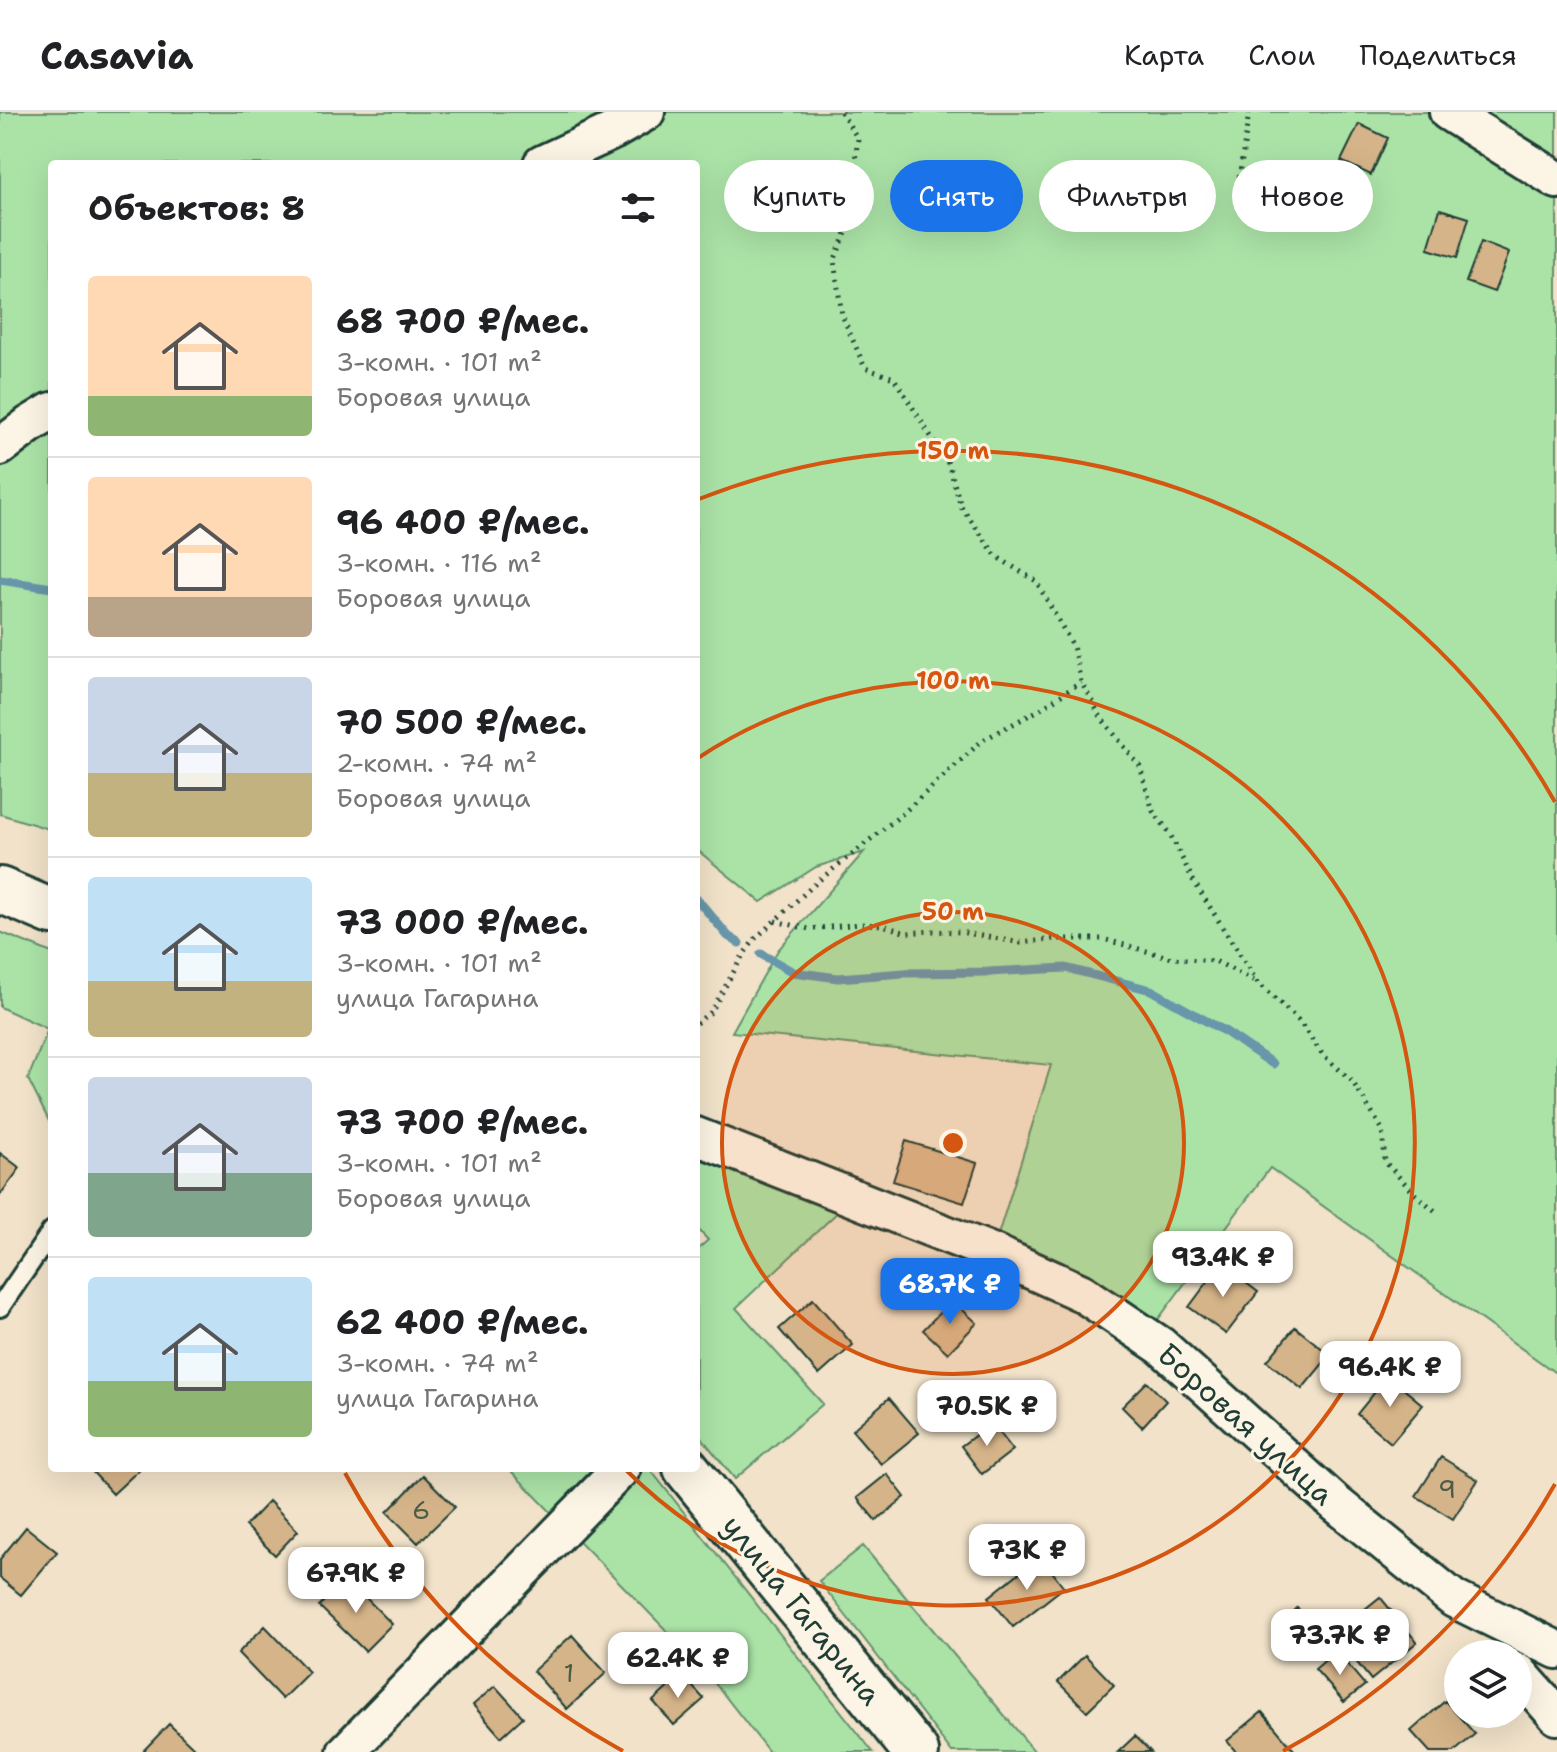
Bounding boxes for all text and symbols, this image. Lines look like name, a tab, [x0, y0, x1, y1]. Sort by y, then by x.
text: Casavia	[40, 30, 193, 81]
text: Карта	[1124, 36, 1204, 74]
text: Слои	[1248, 36, 1315, 74]
text: Поделиться	[1359, 36, 1517, 74]
chip: Купить	[724, 160, 874, 232]
chip: Снять	[890, 160, 1023, 232]
chip: Фильтры	[1039, 160, 1216, 232]
chip: Новое	[1232, 160, 1373, 232]
text: Объектов: 8	[88, 185, 305, 231]
icon: filters	[616, 186, 660, 230]
text: 68 700 ₽/мес.	[336, 298, 589, 344]
icon: home	[152, 308, 248, 404]
text: 3-комн. · 101 m²	[336, 344, 542, 379]
text: Боровая улица	[336, 379, 531, 414]
text: 150 m	[917, 435, 989, 467]
text: 96 400 ₽/мес.	[336, 499, 590, 545]
icon: home	[152, 509, 248, 605]
text: 3-комн. · 116 m²	[336, 545, 542, 580]
text: Боровая улица	[336, 580, 531, 615]
text: 100 m	[916, 665, 990, 697]
text: 70 500 ₽/мес.	[336, 699, 587, 745]
icon: home	[152, 709, 248, 805]
text: 2-комн. · 74 m²	[336, 745, 537, 780]
text: Боровая улица	[336, 780, 531, 815]
text: 50 m	[922, 896, 984, 928]
text: 73 000 ₽/мес.	[336, 899, 588, 945]
icon: home	[152, 909, 248, 1005]
text: 3-комн. · 101 m²	[336, 945, 542, 980]
text: улица Гагарина	[336, 980, 538, 1015]
text: 73 700 ₽/мес.	[336, 1099, 588, 1145]
icon: home	[152, 1109, 248, 1205]
centre of rings	[939, 1129, 967, 1157]
text: 3-комн. · 101 m²	[336, 1145, 542, 1180]
text: Боровая улица	[336, 1180, 531, 1215]
pin: 93.4K ₽	[1149, 1231, 1297, 1299]
text: 93.4K ₽	[1171, 1239, 1275, 1274]
pin: 68.7K ₽	[876, 1258, 1024, 1326]
text: 68.7K ₽	[898, 1266, 1002, 1301]
text: 62 400 ₽/мес.	[336, 1299, 589, 1345]
icon: home	[152, 1309, 248, 1405]
street label: Боровая улица	[1149, 1334, 1343, 1515]
pin: 96.4K ₽	[1316, 1341, 1464, 1409]
text: 3-комн. · 74 m²	[336, 1345, 539, 1380]
text: 96.4K ₽	[1338, 1349, 1442, 1384]
text: улица Гагарина	[336, 1380, 538, 1415]
pin: 70.5K ₽	[913, 1380, 1061, 1448]
text: 70.5K ₽	[935, 1388, 1039, 1423]
house number: 9	[1438, 1471, 1456, 1506]
house number: 6	[412, 1492, 430, 1527]
street label: улица Гагарина	[713, 1506, 892, 1714]
pin: 73K ₽	[971, 1524, 1083, 1592]
text: 73K ₽	[987, 1532, 1067, 1567]
pin: 67.9K ₽	[282, 1547, 430, 1615]
text: 67.9K ₽	[306, 1555, 406, 1590]
pin: 73.7K ₽	[1266, 1609, 1414, 1677]
text: 73.7K ₽	[1289, 1617, 1391, 1652]
pin: 62.4K ₽	[604, 1632, 752, 1700]
text: 62.4K ₽	[626, 1640, 730, 1675]
map controls	[1444, 1640, 1532, 1728]
button: layers	[1444, 1640, 1532, 1728]
house number: 1	[564, 1655, 574, 1690]

